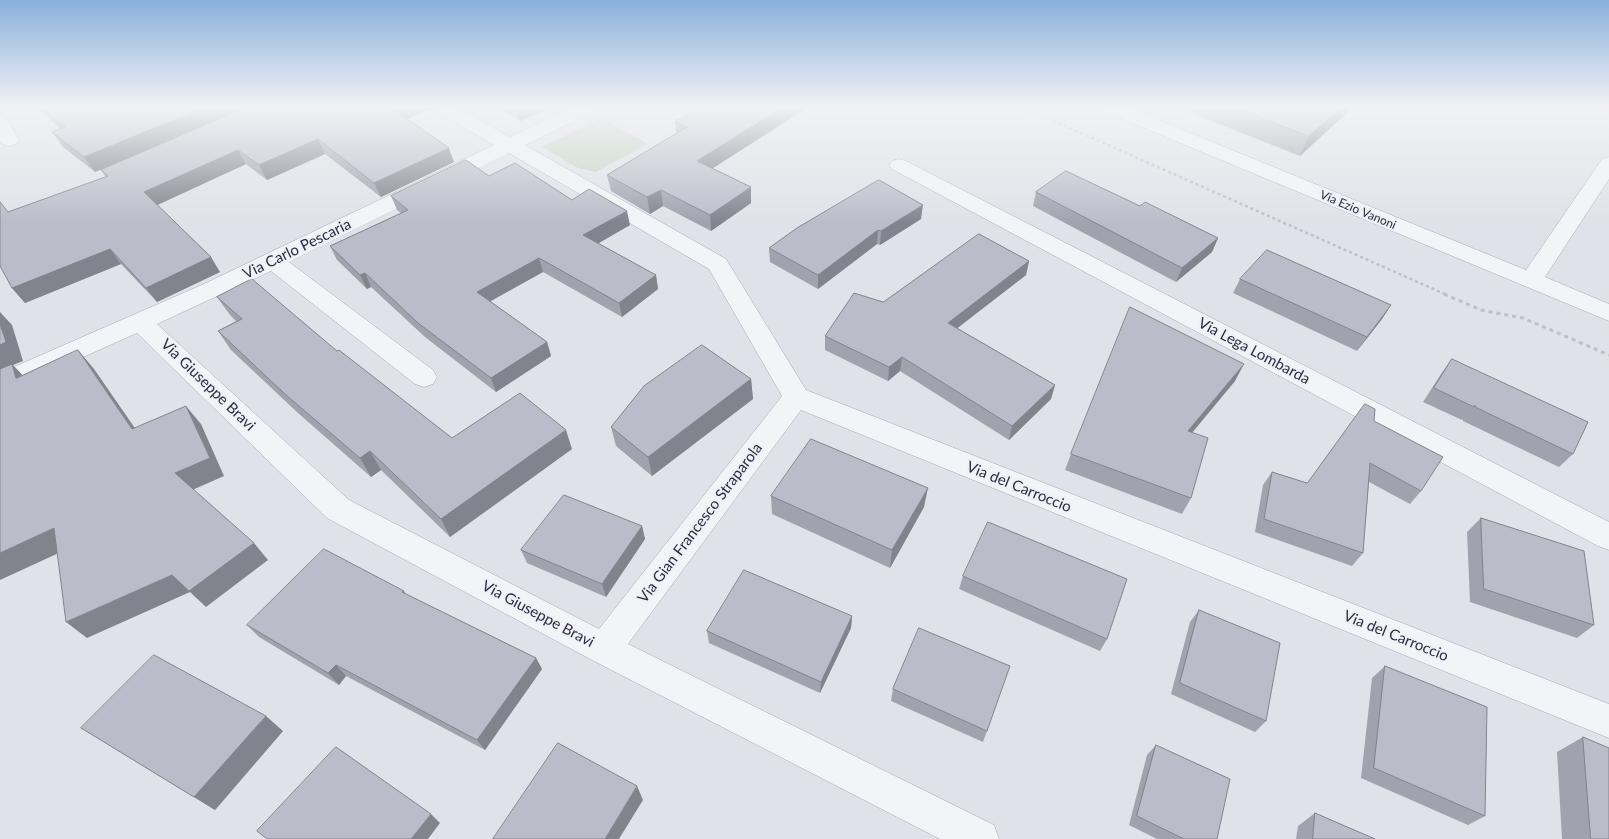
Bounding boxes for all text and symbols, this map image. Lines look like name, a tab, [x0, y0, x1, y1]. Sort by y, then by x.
street label: Via Ezio Vanoni	[1318, 187, 1398, 233]
street label: Via Carlo Pescaria	[240, 215, 354, 283]
street label: Via Lega Lombarda	[1195, 314, 1313, 388]
street label: Via Giuseppe Bravi	[157, 335, 259, 435]
street label: Via Gian Francesco Straparola	[634, 440, 766, 606]
street label: Via del Carroccio	[964, 458, 1074, 516]
street label: Via Giuseppe Bravi	[479, 577, 597, 651]
street label: Via del Carroccio	[1341, 607, 1451, 665]

